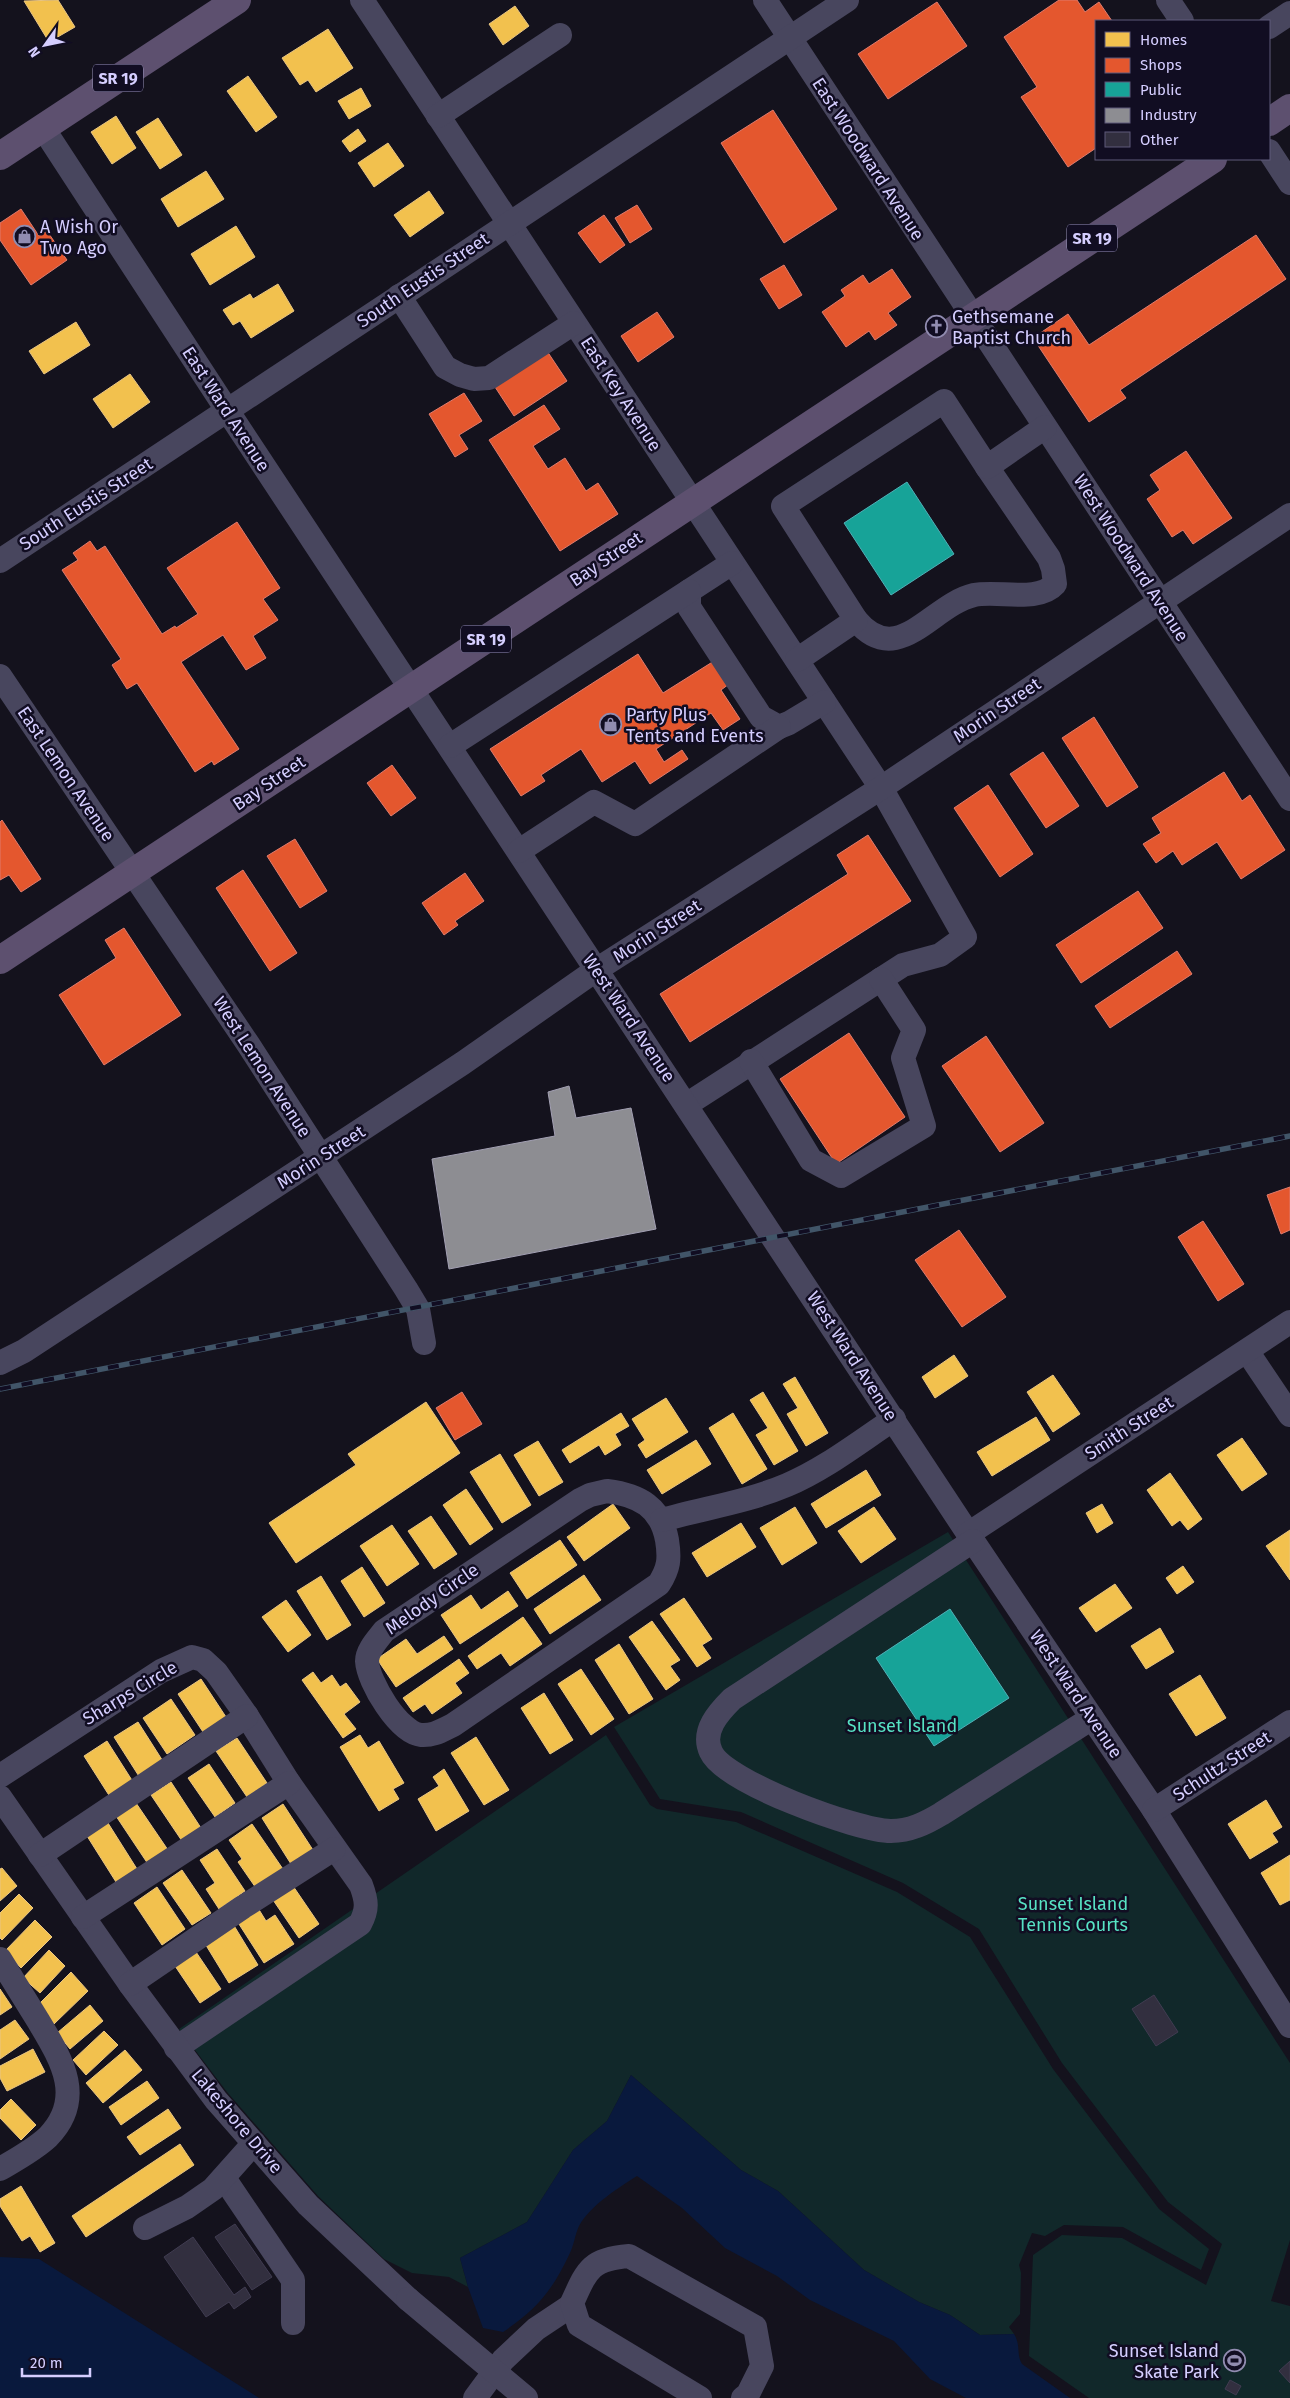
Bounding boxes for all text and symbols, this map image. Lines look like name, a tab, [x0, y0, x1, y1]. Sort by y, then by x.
north arrow	[20, 20, 70, 70]
legend	[1095, 20, 1270, 160]
text: Homes	[1140, 31, 1187, 49]
text: N	[25, 43, 44, 60]
text: Shops	[1140, 56, 1182, 74]
road number: SR 19	[93, 64, 143, 92]
street label: East Woodward Avenue	[807, 74, 929, 244]
text: Public	[1140, 81, 1182, 99]
text: Industry	[1140, 106, 1197, 124]
text: Other	[1140, 131, 1179, 149]
place label: A Wish Or Two Ago	[40, 216, 118, 259]
road number: SR 19	[1067, 224, 1117, 252]
shop icon: A Wish Or Two Ago	[12, 225, 36, 249]
street label: South Eustis Street	[353, 227, 494, 332]
place label: Gethsemane Baptist Church	[952, 306, 1071, 349]
church icon: Gethsemane Baptist Church	[924, 315, 948, 339]
street label: East Key Avenue	[576, 333, 666, 455]
street label: East Ward Avenue	[177, 342, 275, 476]
street label: South Eustis Street	[15, 452, 157, 555]
street label: West Woodward Avenue	[1069, 470, 1193, 646]
street label: Bay Street	[565, 526, 647, 591]
road number: SR 19	[461, 626, 511, 652]
street label: Morin Street	[949, 672, 1045, 747]
street label: East Lemon Avenue	[13, 702, 119, 846]
place label: Party Plus Tents and Events	[626, 704, 764, 747]
shop icon: Party Plus Tents and Events	[598, 713, 622, 737]
street label: Bay Street	[228, 750, 310, 815]
street label: Morin Street	[609, 894, 706, 968]
street label: West Ward Avenue	[578, 950, 680, 1086]
street label: West Lemon Avenue	[208, 992, 316, 1142]
street label: Morin Street	[273, 1120, 370, 1194]
street label: West Ward Avenue	[802, 1287, 902, 1425]
street label: Smith Street	[1081, 1391, 1178, 1465]
street label: Melody Circle	[381, 1559, 483, 1639]
street label: West Ward Avenue	[1025, 1626, 1127, 1762]
street label: Sharps Circle	[79, 1656, 181, 1730]
park label: Sunset Island	[847, 1715, 957, 1737]
street label: Schultz Street	[1169, 1726, 1276, 1806]
park label: Sunset Island Tennis Courts	[1018, 1893, 1128, 1936]
street label: Lakeshore Drive	[187, 2064, 287, 2178]
place label: Sunset Island Skate Park	[1109, 2340, 1220, 2383]
scale bar	[22, 2346, 90, 2378]
sports icon: Sunset Island Skate Park	[1223, 2349, 1247, 2373]
text: 20 m	[30, 2354, 63, 2372]

